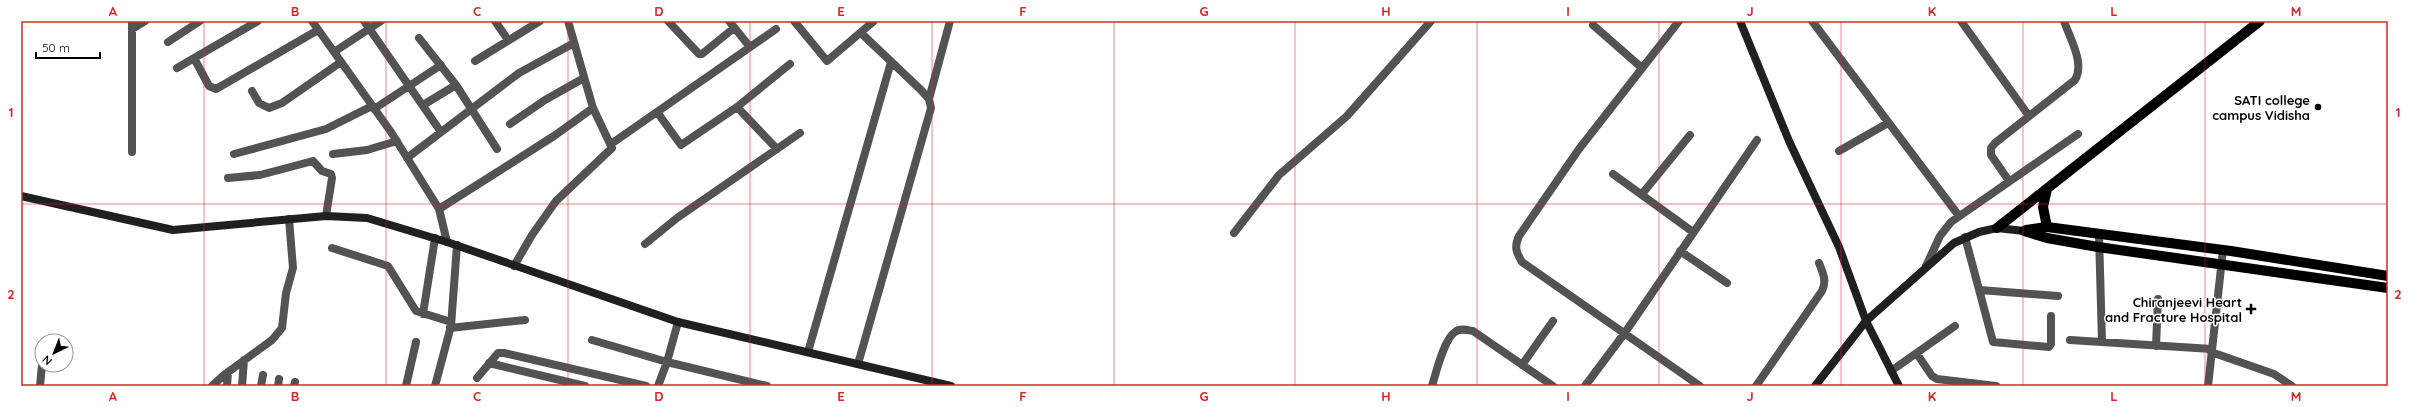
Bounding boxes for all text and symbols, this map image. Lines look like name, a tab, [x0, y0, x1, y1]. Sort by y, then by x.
text: A	[109, 3, 118, 19]
text: B	[291, 3, 299, 19]
text: C	[473, 3, 481, 19]
text: D	[654, 3, 664, 19]
text: E	[837, 3, 845, 19]
text: F	[1019, 3, 1027, 19]
text: G	[1199, 3, 1209, 19]
text: H	[1381, 3, 1391, 19]
text: I	[1566, 3, 1570, 19]
text: J	[1746, 3, 1754, 19]
text: K	[1928, 3, 1937, 19]
text: L	[2110, 3, 2118, 19]
text: M	[2291, 3, 2301, 19]
scale bar	[36, 34, 100, 60]
text: 50 m	[42, 40, 70, 55]
place label: SATI college campus Vidisha	[2212, 92, 2310, 123]
marker: SATI college campus Vidisha	[2313, 102, 2323, 112]
text: 1	[8, 104, 14, 120]
text: 1	[2395, 104, 2401, 120]
text: 2	[7, 286, 15, 302]
text: 2	[2394, 286, 2402, 302]
place label: Chiranjeevi Heart and Fracture Hospital	[2105, 294, 2242, 325]
marker: Chiranjeevi Heart and Fracture Hospital	[2245, 303, 2257, 315]
north arrow	[34, 333, 74, 373]
text: N	[39, 352, 55, 368]
text: A	[109, 388, 118, 404]
text: B	[291, 388, 299, 404]
text: C	[473, 388, 481, 404]
text: D	[654, 388, 664, 404]
text: E	[837, 388, 845, 404]
text: F	[1019, 388, 1027, 404]
text: G	[1199, 388, 1209, 404]
text: H	[1381, 388, 1391, 404]
text: I	[1566, 388, 1570, 404]
text: J	[1746, 388, 1754, 404]
text: K	[1928, 388, 1937, 404]
text: L	[2110, 388, 2118, 404]
text: M	[2291, 388, 2301, 404]

